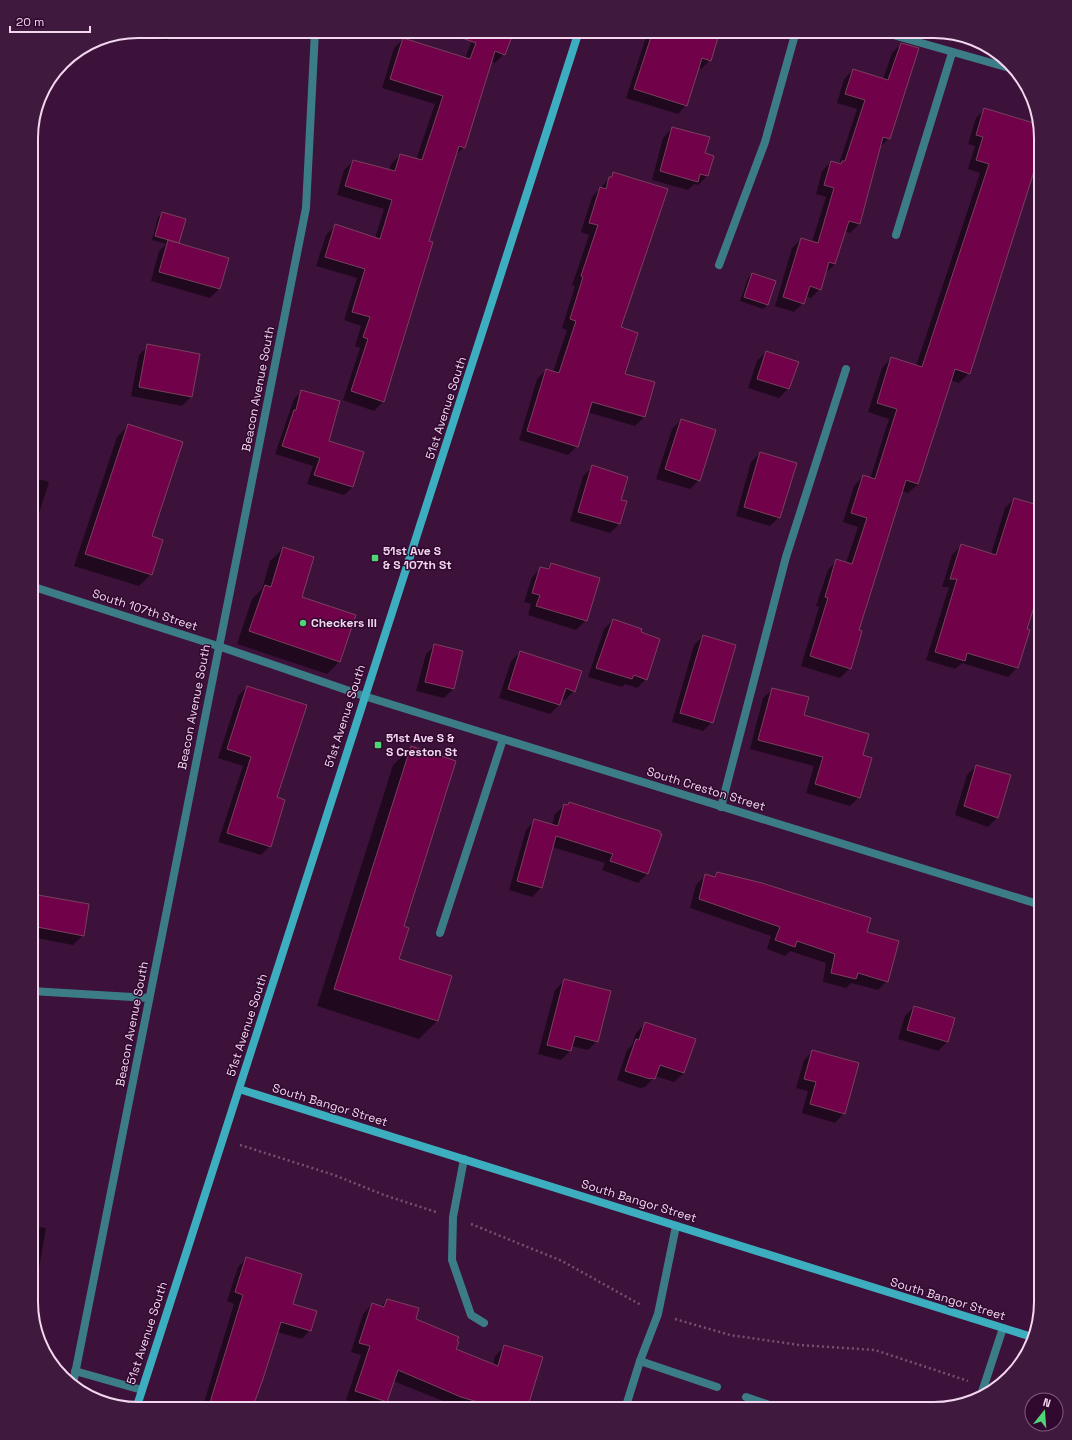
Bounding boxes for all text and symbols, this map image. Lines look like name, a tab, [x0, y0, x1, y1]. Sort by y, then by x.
scale bar	[10, 8, 90, 34]
text: 20 m	[16, 14, 44, 30]
street label: Beacon Avenue South	[238, 325, 278, 453]
street label: 51st Avenue South	[422, 355, 470, 461]
place label: 51st Ave S & S 107th St	[383, 543, 452, 573]
marker: 51st Ave S & S 107th St	[370, 553, 380, 563]
street label: South 107th Street	[90, 585, 200, 635]
place label: Checkers III	[311, 615, 377, 631]
marker: Checkers III	[298, 618, 308, 628]
street label: Beacon Avenue South	[174, 643, 214, 771]
street label: 51st Avenue South	[321, 663, 369, 769]
place label: 51st Ave S & S Creston St	[386, 730, 457, 760]
marker: 51st Ave S & S Creston St	[373, 740, 383, 750]
street label: South Creston Street	[645, 763, 767, 815]
street label: Beacon Avenue South	[112, 960, 152, 1088]
street label: 51st Avenue South	[223, 972, 271, 1078]
street label: South Bangor Street	[270, 1080, 390, 1130]
street label: South Bangor Street	[579, 1176, 699, 1226]
street label: South Bangor Street	[888, 1274, 1008, 1324]
street label: 51st Avenue South	[123, 1280, 171, 1386]
north arrow	[1024, 1392, 1064, 1432]
text: N	[1041, 1395, 1052, 1410]

